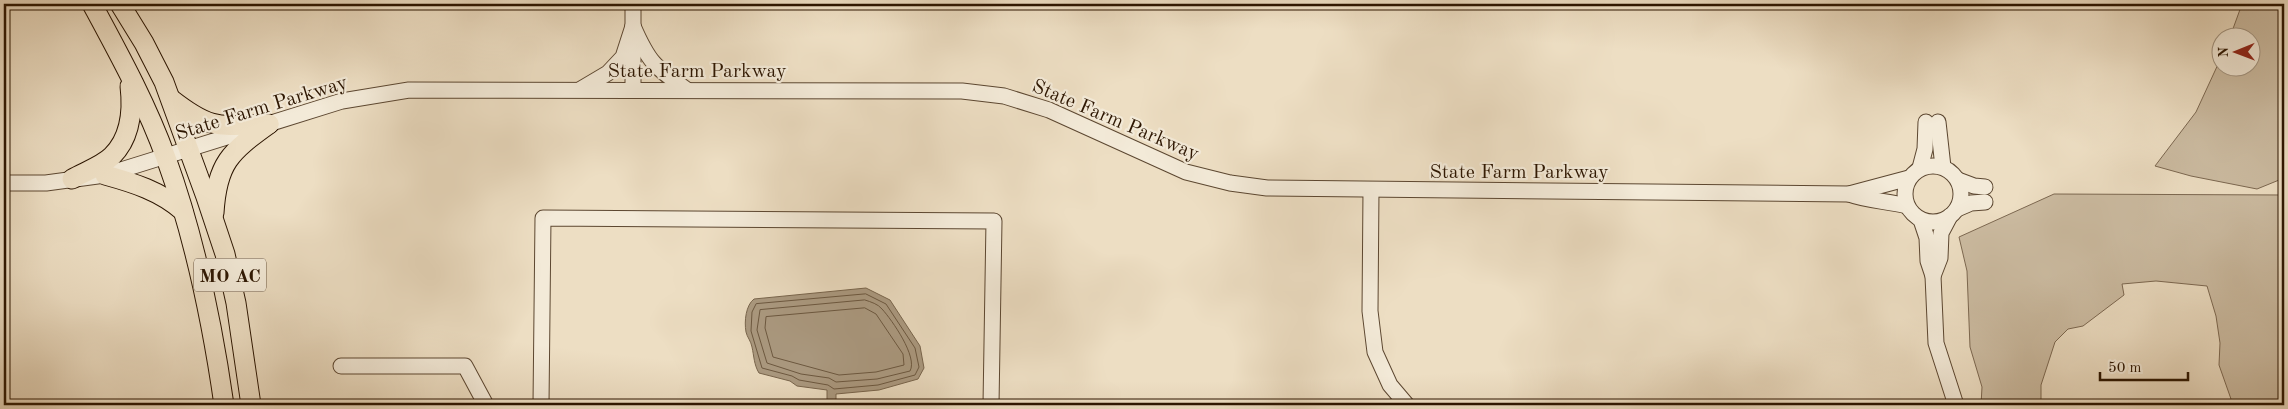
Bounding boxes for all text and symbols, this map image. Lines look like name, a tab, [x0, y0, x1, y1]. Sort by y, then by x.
north arrow	[2210, 28, 2260, 78]
text: N	[2217, 46, 2231, 58]
street label: State Farm Parkway	[607, 62, 787, 82]
street label: State Farm Parkway	[173, 73, 351, 145]
street label: State Farm Parkway	[1029, 77, 1202, 165]
street label: State Farm Parkway	[1429, 163, 1609, 183]
road number: MO AC	[194, 258, 266, 292]
scale bar	[2100, 349, 2188, 381]
text: 50 m	[2108, 361, 2142, 376]

